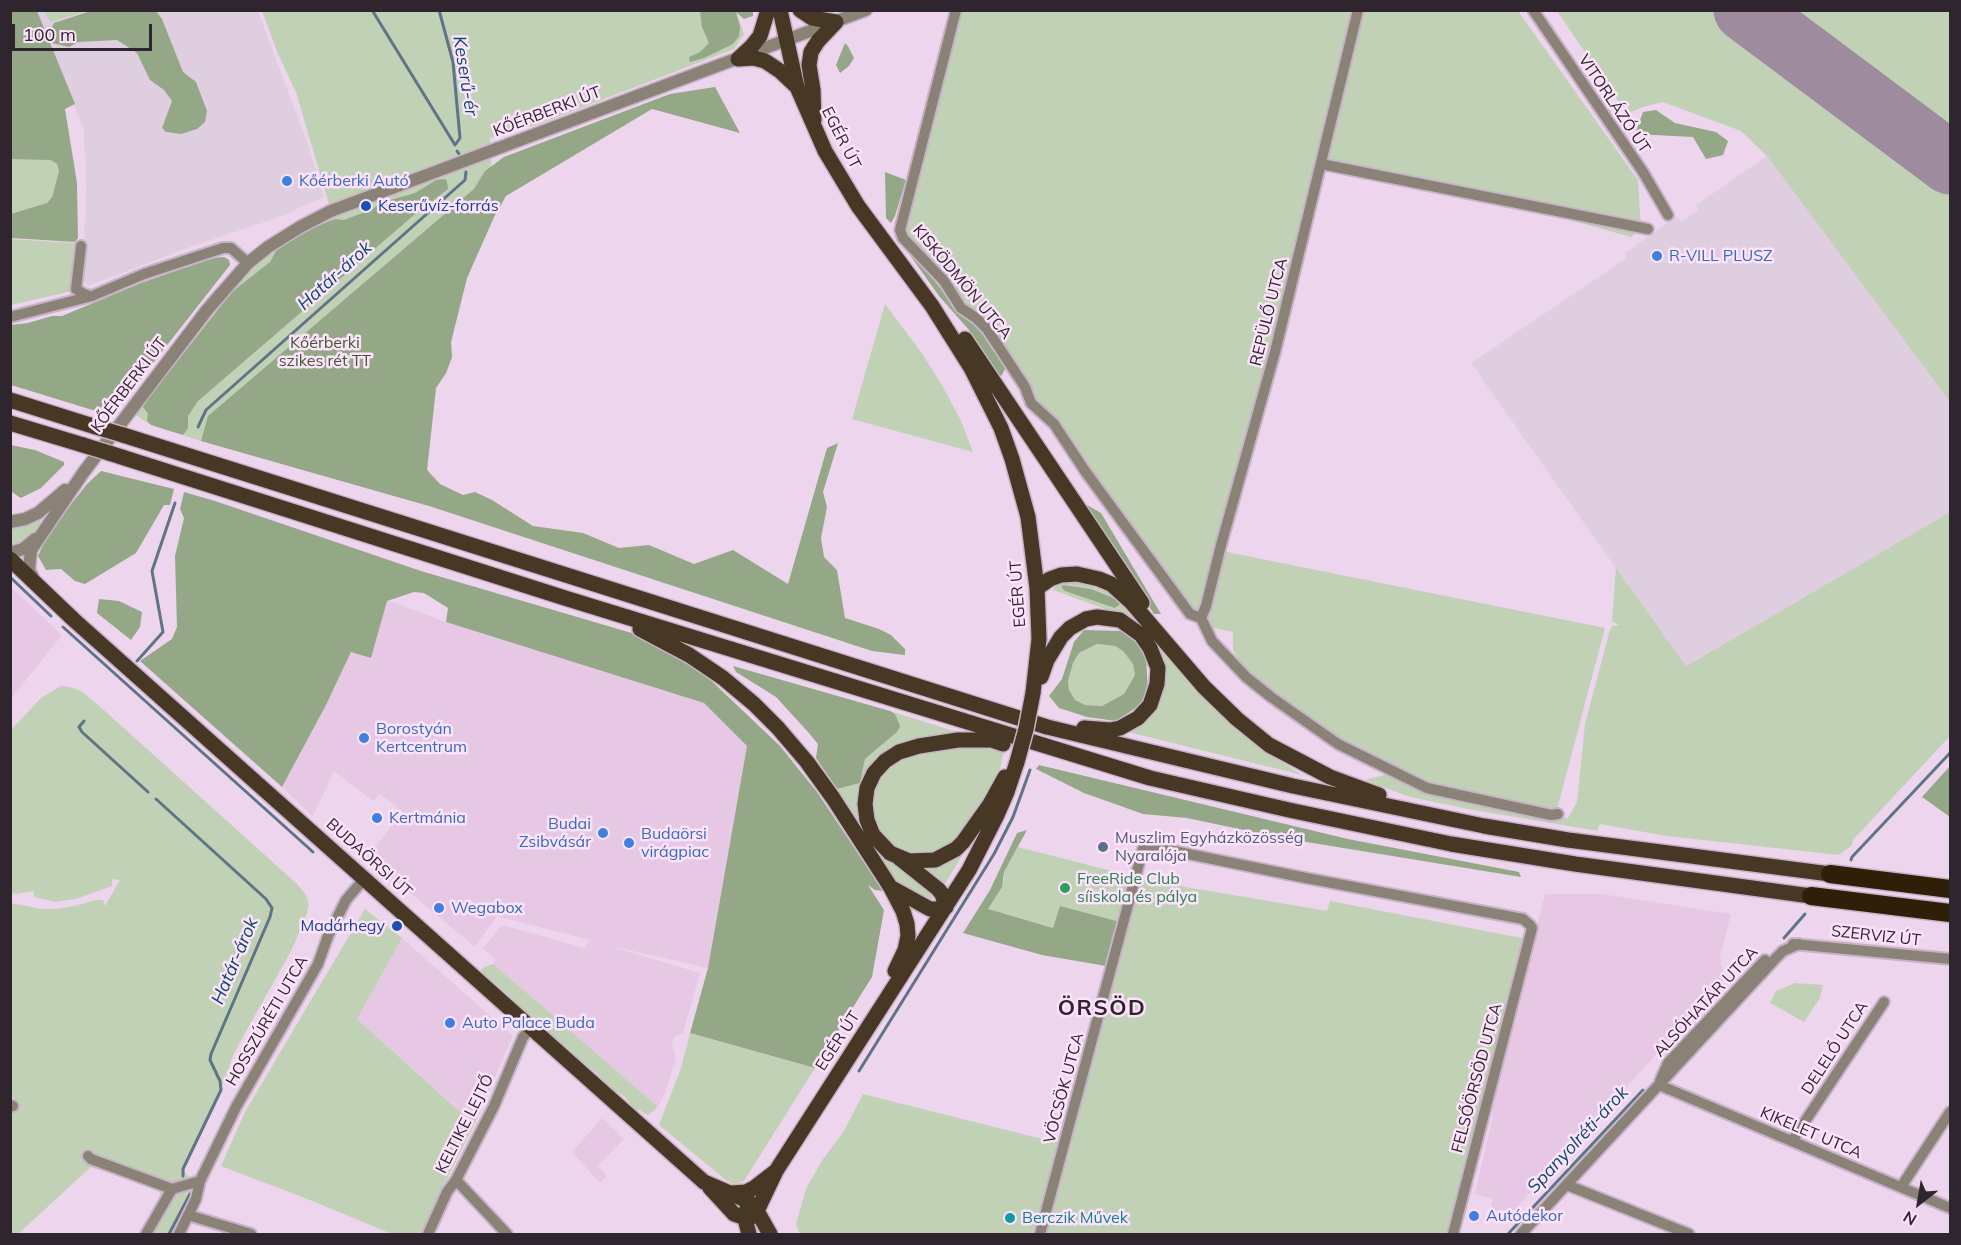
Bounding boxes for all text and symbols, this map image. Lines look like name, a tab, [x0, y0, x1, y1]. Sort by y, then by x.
scale bar	[15, 12, 154, 50]
text: 100 m	[23, 23, 76, 46]
water label: Keserű-ér	[448, 34, 482, 118]
street label: VITORLÁZÓ ÚT	[1574, 51, 1654, 157]
street label: KŐÉRBERKI ÚT	[490, 83, 604, 141]
street label: EGÉR ÚT	[817, 104, 865, 172]
place label: Kőérberki Autó	[299, 171, 409, 191]
marker: Kőérberki Autó	[280, 174, 294, 188]
place label: Keserűvíz-forrás	[378, 196, 499, 216]
marker: Keserűvíz-forrás	[359, 199, 373, 213]
street label: KISKÖDMÖN UTCA	[909, 221, 1015, 343]
water label: Határ-árok	[293, 237, 377, 315]
place label: R-VILL PLUSZ	[1669, 246, 1773, 266]
marker: R-VILL PLUSZ	[1650, 249, 1664, 263]
street label: REPÜLŐ UTCA	[1246, 256, 1292, 368]
park label: Kőérberki szikes rét TT	[279, 333, 371, 371]
street label: KŐÉRBERKI ÚT	[87, 334, 171, 436]
street label: EGÉR ÚT	[1006, 560, 1030, 628]
place label: Borostyán Kertcentrum	[376, 719, 467, 757]
marker: Borostyán Kertcentrum	[357, 731, 371, 745]
place label: Kertmánia	[389, 808, 466, 828]
marker: Kertmánia	[370, 811, 384, 825]
street label: BUDAÖRSI ÚT	[322, 814, 416, 902]
place label: Budai Zsibvásár	[519, 814, 591, 852]
place label: Budaörsi virágpiac	[641, 824, 709, 862]
marker: Budai Zsibvásár	[596, 826, 610, 840]
place label: Muszlim Egyházközösség Nyaralója	[1115, 828, 1303, 866]
marker: Budaörsi virágpiac	[622, 836, 636, 850]
marker: Muszlim Egyházközösség Nyaralója	[1096, 840, 1110, 854]
place label: FreeRide Club síiskola és pálya	[1077, 869, 1197, 907]
marker: FreeRide Club síiskola és pálya	[1058, 881, 1072, 895]
place label: Wegabox	[451, 898, 523, 918]
marker: Wegabox	[432, 901, 446, 915]
water label: Határ-árok	[207, 914, 263, 1008]
place label: Madárhegy	[300, 916, 385, 936]
marker: Madárhegy	[390, 919, 404, 933]
street label: SZERVIZ ÚT	[1830, 922, 1922, 950]
street label: ALSÓHATÁR UTCA	[1650, 943, 1762, 1061]
street label: HOSSZÚRÉTI UTCA	[222, 953, 312, 1089]
district label: ÖRSÖD	[1058, 995, 1146, 1021]
street label: DELELŐ UTCA	[1798, 998, 1872, 1098]
street label: FELSŐÖRSÖD UTCA	[1448, 1001, 1506, 1155]
street label: EGÉR ÚT	[812, 1008, 864, 1074]
place label: Auto Palace Buda	[462, 1013, 595, 1033]
marker: Auto Palace Buda	[443, 1016, 457, 1030]
street label: VÖCSÖK UTCA	[1040, 1031, 1088, 1145]
street label: KELTIKE LEJTŐ	[432, 1071, 498, 1177]
water label: Spanyolréti-árok	[1523, 1082, 1633, 1198]
street label: KIKELET UTCA	[1757, 1103, 1865, 1163]
north arrow	[1889, 1173, 1949, 1233]
place label: Autódekor	[1486, 1206, 1563, 1226]
text: N	[1899, 1207, 1920, 1230]
place label: Berczik Művek	[1022, 1208, 1128, 1228]
marker: Autódekor	[1467, 1209, 1481, 1223]
marker: Berczik Művek	[1003, 1211, 1017, 1225]

